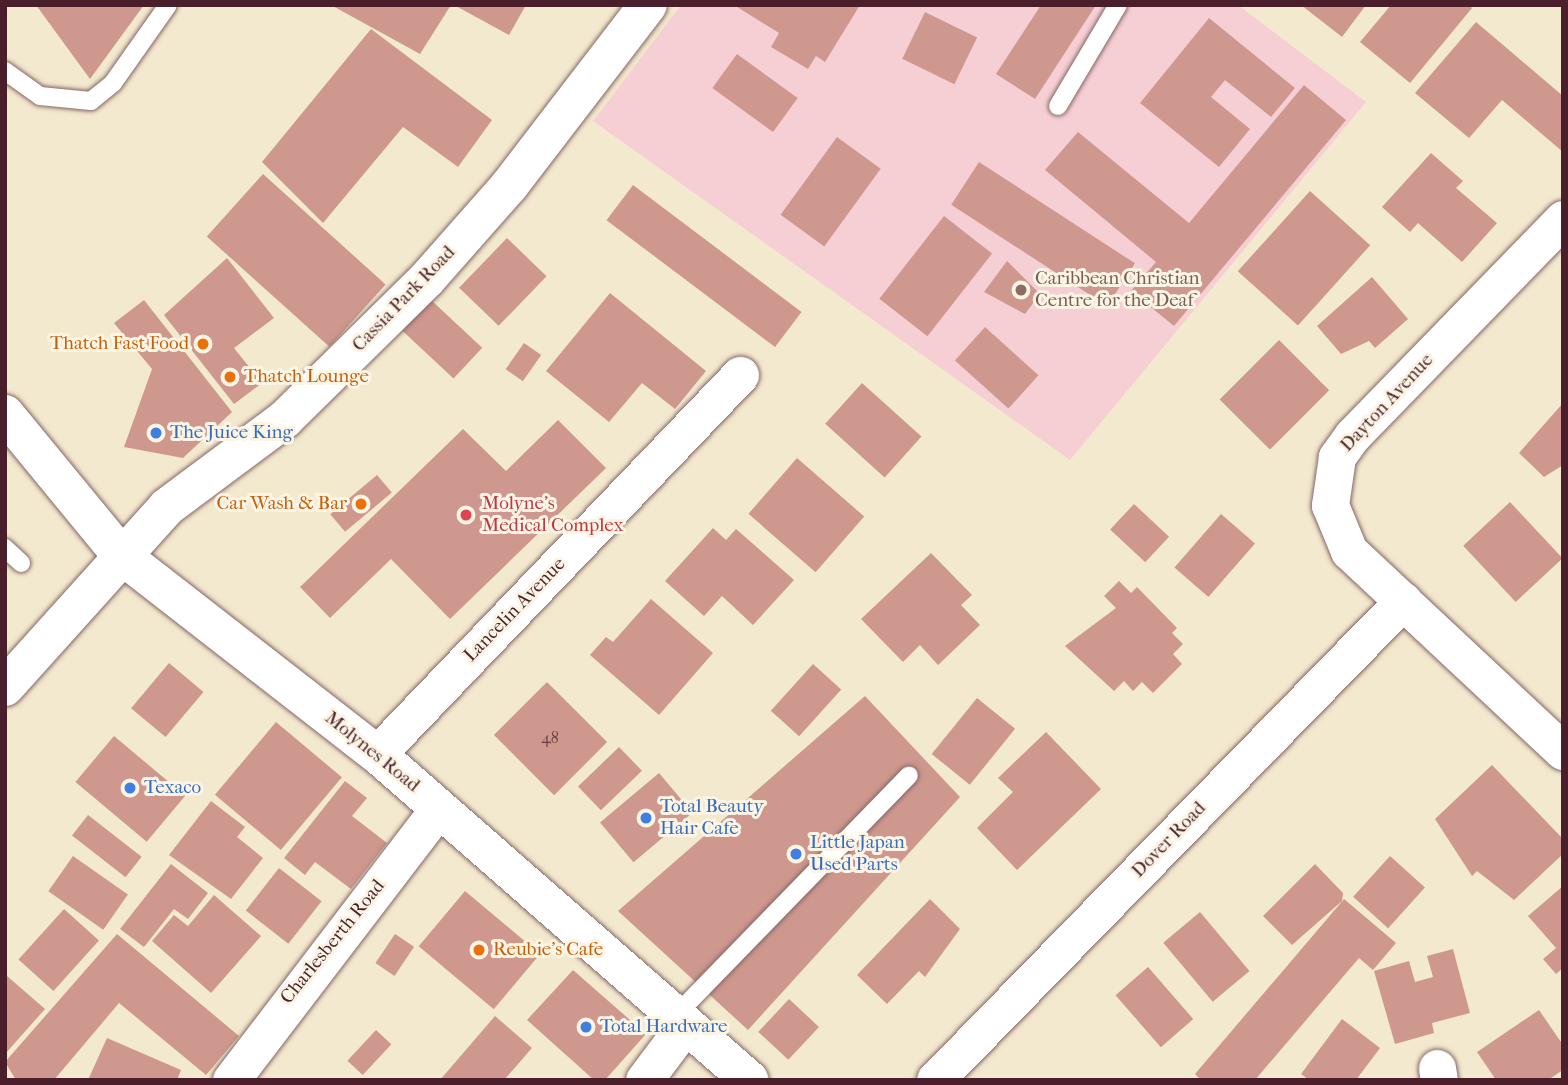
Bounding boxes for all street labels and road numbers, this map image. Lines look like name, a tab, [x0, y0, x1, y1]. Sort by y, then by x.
street label: Cassia Park Road	[348, 241, 460, 357]
street label: Dayton Avenue	[1336, 349, 1438, 457]
street label: Lancelin Avenue	[459, 553, 571, 667]
street label: Molynes Road	[320, 707, 424, 797]
street label: Dover Road	[1127, 797, 1211, 883]
street label: Charlesberth Road	[276, 875, 390, 1009]

